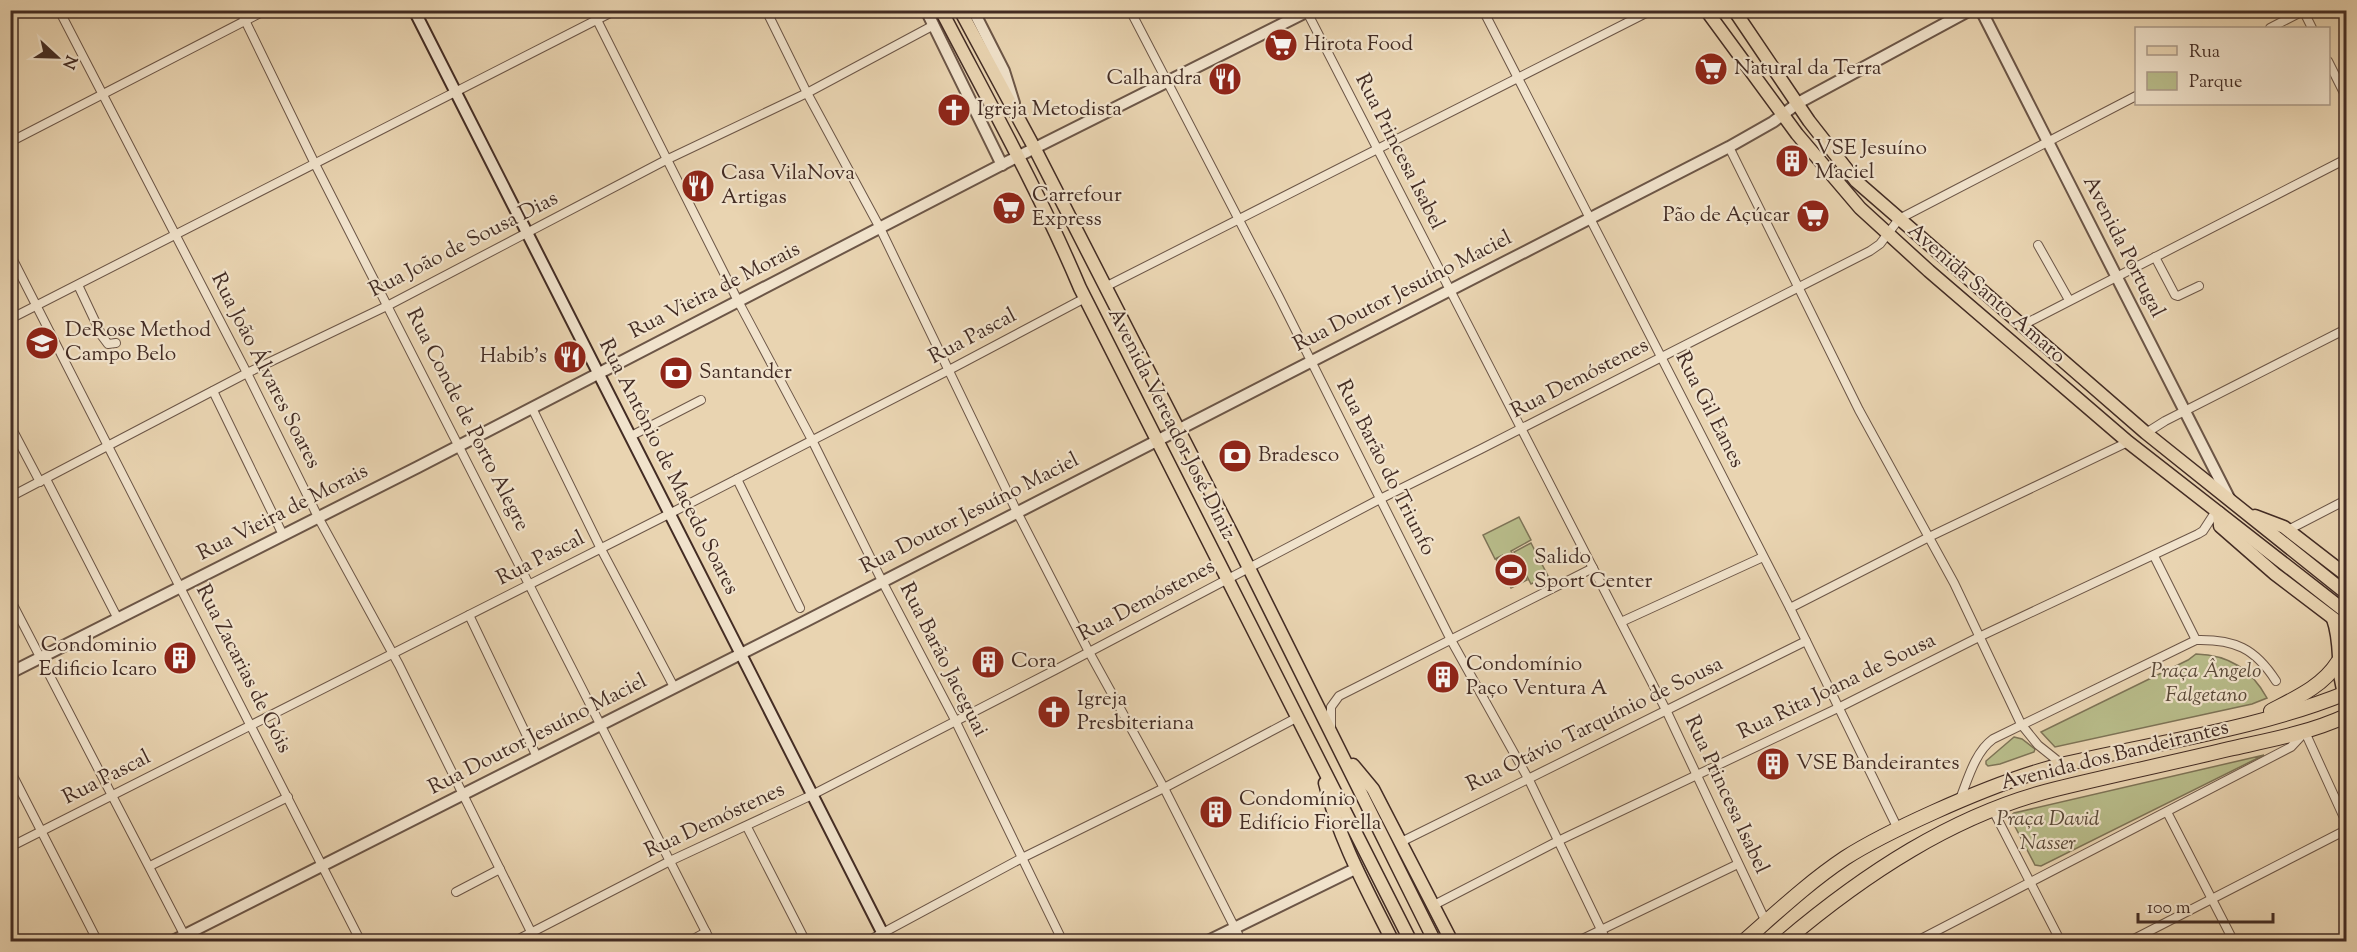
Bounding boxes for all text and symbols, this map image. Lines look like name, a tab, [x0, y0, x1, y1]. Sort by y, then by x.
north arrow	[27, 27, 87, 87]
supermarket icon: Hirota Food	[1263, 27, 1299, 63]
legend	[2135, 27, 2330, 105]
place label: Hirota Food	[1304, 30, 1413, 60]
text: Rua	[2189, 40, 2220, 66]
text: N	[55, 51, 82, 72]
supermarket icon: Natural da Terra	[1693, 51, 1729, 87]
place label: Natural da Terra	[1734, 54, 1882, 84]
restaurant icon: Calhandra	[1207, 61, 1243, 97]
place label: Calhandra	[1106, 64, 1202, 94]
street label: Rua Princesa Isabel	[1347, 69, 1451, 235]
text: Parque	[2189, 70, 2242, 96]
church icon: Igreja Metodista	[936, 92, 972, 128]
place label: Igreja Metodista	[977, 95, 1122, 125]
place label: VSE Jesuíno Maciel	[1815, 134, 1927, 188]
building icon: VSE Jesuíno Maciel	[1774, 143, 1810, 179]
place label: Casa VilaNova Artigas	[721, 159, 855, 213]
restaurant icon: Casa VilaNova Artigas	[680, 168, 716, 204]
street label: Avenida Portugal	[2074, 171, 2172, 323]
place label: Carrefour Express	[1032, 181, 1122, 235]
street label: Rua João de Sousa Dias	[364, 184, 564, 306]
supermarket icon: Carrefour Express	[991, 190, 1027, 226]
supermarket icon: Pão de Açúcar	[1795, 198, 1831, 234]
place label: Pão de Açúcar	[1663, 201, 1790, 231]
street label: Avenida Santo Amaro	[1900, 217, 2072, 371]
street label: Rua Doutor Jesuíno Maciel	[1288, 224, 1518, 360]
street label: Rua Vieira de Morais	[624, 235, 806, 347]
street label: Rua João Álvares Soares	[203, 268, 327, 474]
street label: Rua Pascal	[924, 301, 1022, 373]
street label: Rua Conde de Porto Alegre	[398, 303, 536, 537]
street label: Avenida Vereador José Diniz	[1099, 303, 1243, 545]
place label: DeRose Method Campo Belo	[65, 316, 211, 370]
school or university icon: DeRose Method Campo Belo	[24, 325, 60, 361]
street label: Rua Demóstenes	[1506, 331, 1654, 427]
street label: Rua Antônio de Macedo Soares	[590, 334, 746, 600]
restaurant icon: Habib's	[552, 339, 588, 375]
place label: Habib's	[480, 342, 547, 372]
street label: Rua Gil Eanes	[1667, 347, 1751, 473]
bank icon: Santander	[658, 355, 694, 391]
place label: Santander	[699, 358, 792, 388]
street label: Rua Barão do Triunfo	[1328, 375, 1442, 561]
bank icon: Bradesco	[1217, 438, 1253, 474]
place label: Bradesco	[1258, 441, 1339, 471]
street label: Rua Doutor Jesuíno Maciel	[855, 446, 1085, 582]
street label: Rua Vieira de Morais	[192, 457, 374, 569]
street label: Rua Pascal	[492, 524, 590, 594]
place label: Salido Sport Center	[1534, 543, 1652, 597]
street label: Rua Demóstenes	[1073, 552, 1221, 650]
sports icon: Salido Sport Center	[1493, 552, 1529, 588]
street label: Rua Barão Jaceguai	[891, 578, 995, 742]
street label: Rua Zacarias de Góis	[187, 579, 299, 759]
street label: Rua Rita Joana de Sousa	[1733, 626, 1941, 748]
place label: Condominio Edificio Icaro	[39, 631, 157, 685]
building icon: Condominio Edificio Icaro	[162, 640, 198, 676]
building icon: Cora	[970, 644, 1006, 680]
place label: Cora	[1011, 647, 1057, 677]
street label: Rua Otávio Tarquínio de Sousa	[1462, 650, 1729, 800]
place label: Condomínio Paço Ventura A	[1466, 650, 1608, 704]
park label: Praça Ângelo Falgetano	[2151, 657, 2261, 711]
building icon: Condomínio Paço Ventura A	[1425, 659, 1461, 695]
street label: Rua Doutor Jesuíno Maciel	[423, 667, 653, 803]
place label: Igreja Presbiteriana	[1077, 685, 1194, 739]
church icon: Igreja Presbiteriana	[1036, 694, 1072, 730]
street label: Rua Princesa Isabel	[1676, 711, 1776, 879]
street label: Avenida dos Bandeirantes	[1998, 713, 2232, 799]
street label: Rua Pascal	[58, 743, 156, 813]
building icon: VSE Bandeirantes	[1755, 746, 1791, 782]
place label: VSE Bandeirantes	[1796, 749, 1959, 779]
street label: Rua Demóstenes	[640, 775, 790, 867]
place label: Condomínio Edifício Fiorella	[1239, 785, 1382, 839]
building icon: Condomínio Edifício Fiorella	[1198, 794, 1234, 830]
park label: Praça David Nasser	[1996, 805, 2100, 859]
scale bar	[2138, 886, 2273, 924]
text: 100 m	[2147, 896, 2191, 922]

